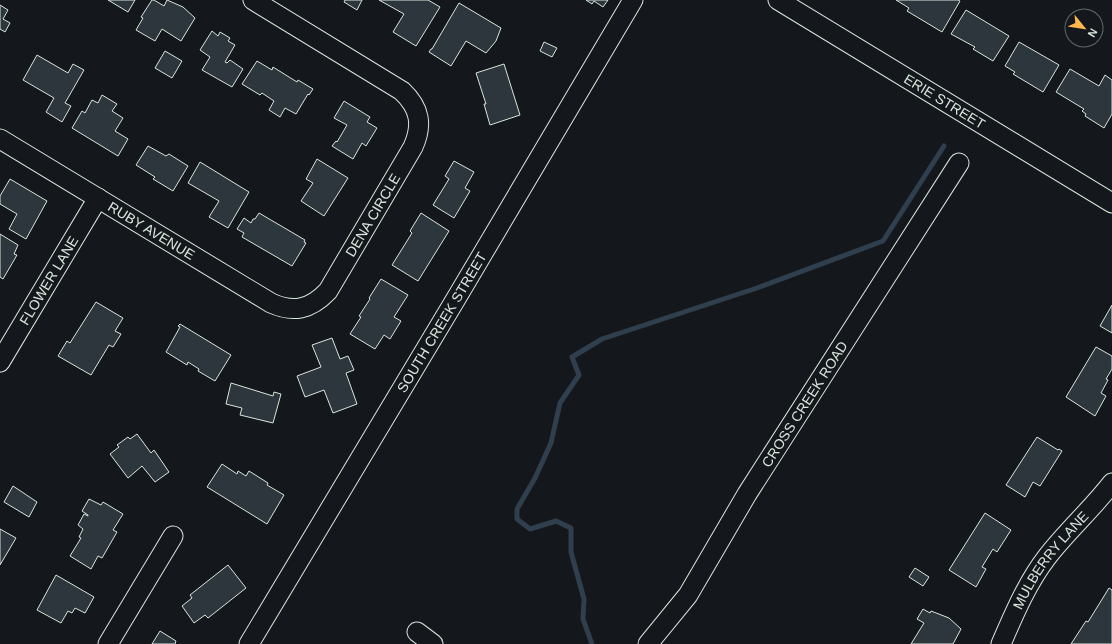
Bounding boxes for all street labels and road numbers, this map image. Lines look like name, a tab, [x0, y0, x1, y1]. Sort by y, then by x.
street label: ERIE STREET	[901, 71, 988, 132]
street label: DENA CIRCLE	[342, 171, 403, 259]
street label: RUBY AVENUE	[105, 198, 198, 263]
street label: FLOWER LANE	[16, 233, 81, 328]
street label: SOUTH CREEK STREET	[394, 249, 490, 395]
street label: CROSS CREEK ROAD	[758, 338, 851, 470]
street label: MULBERRY LANE	[1010, 508, 1092, 612]

